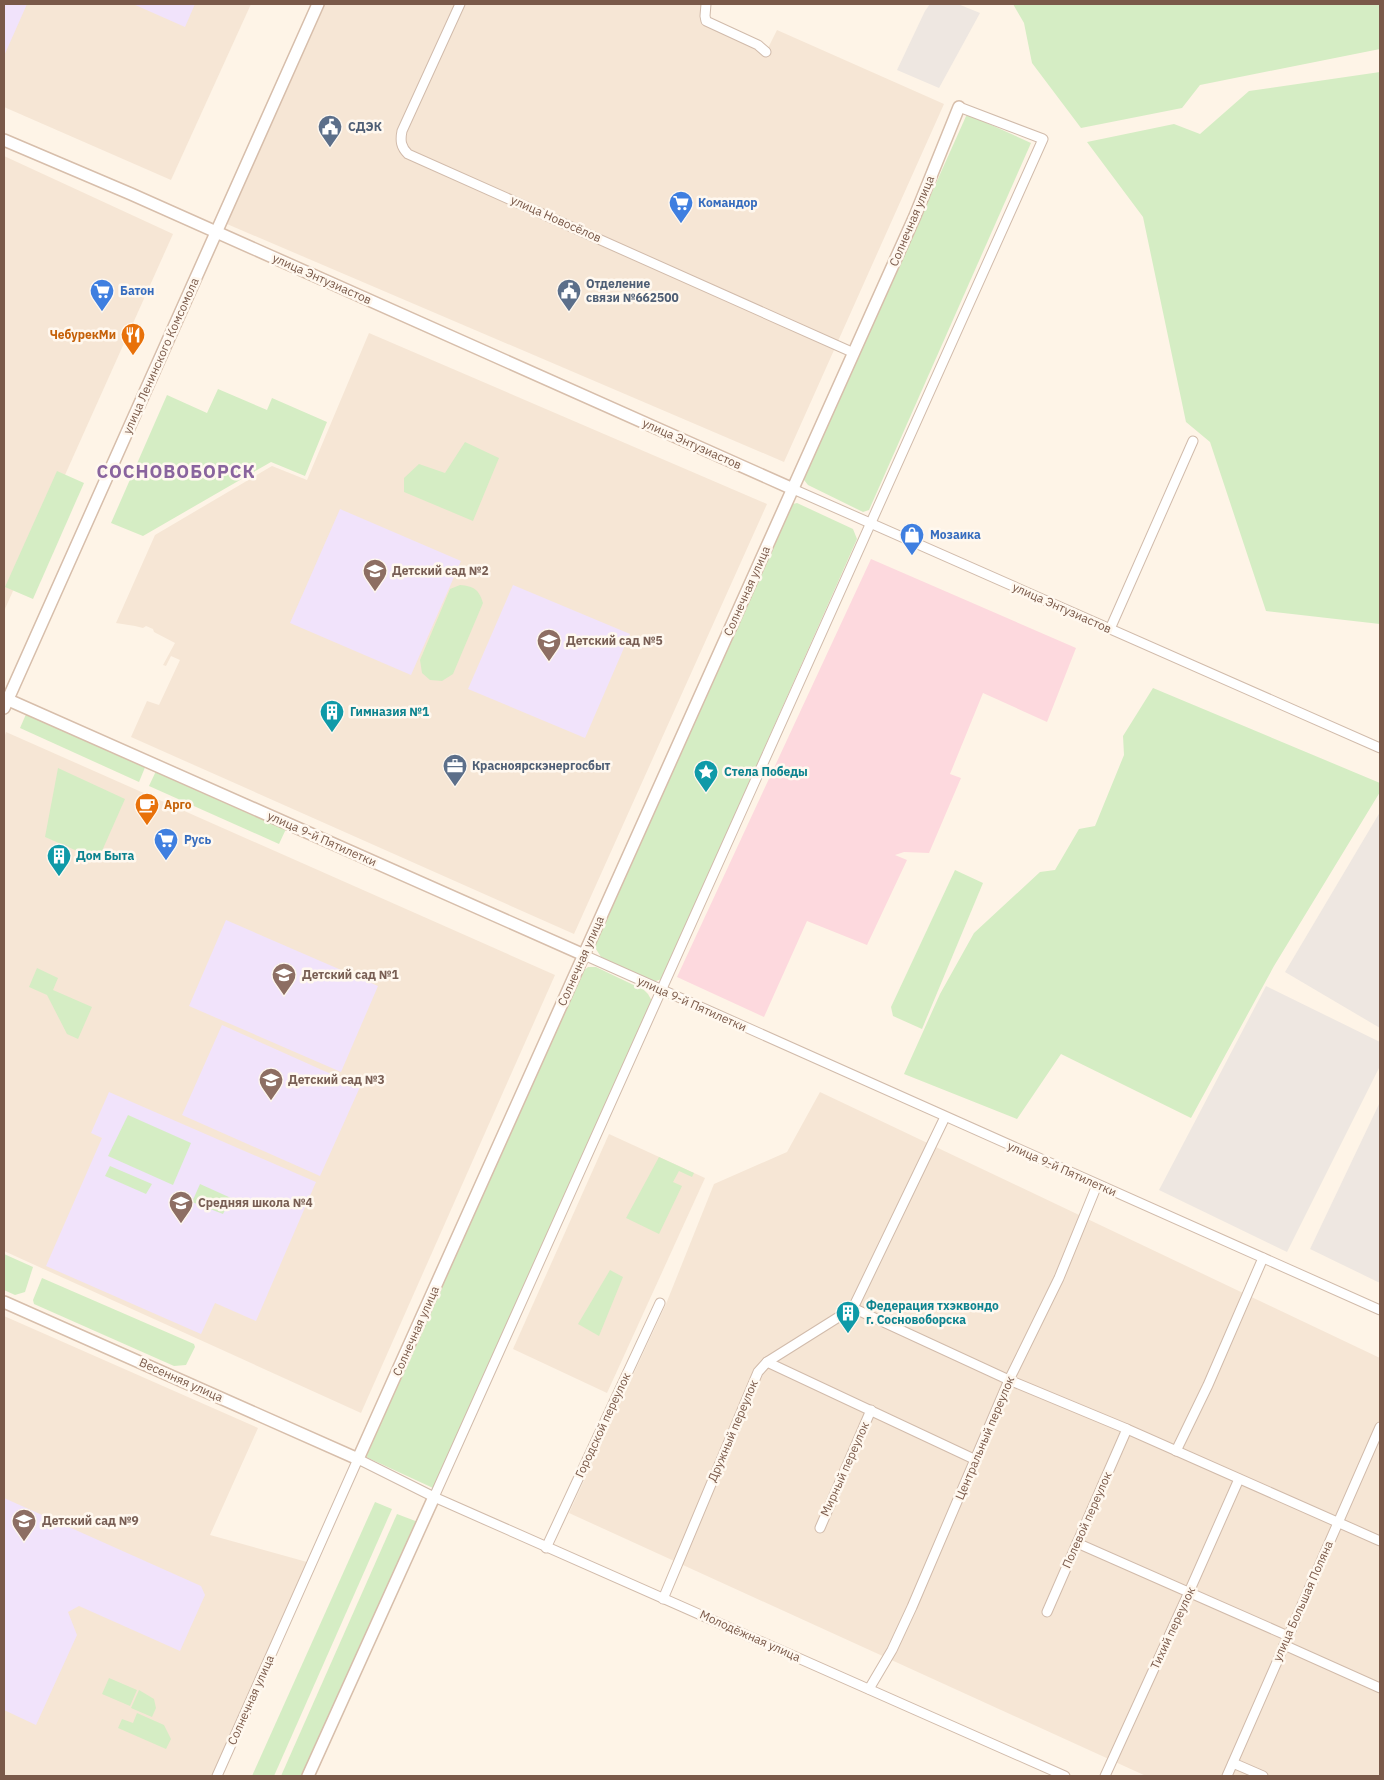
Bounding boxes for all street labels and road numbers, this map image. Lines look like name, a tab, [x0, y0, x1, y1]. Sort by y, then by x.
street label: Солнечная улица	[886, 173, 938, 268]
street label: улица Новосёлов	[509, 192, 604, 245]
street label: улица Энтузиастов	[270, 250, 374, 307]
street label: улица Ленинского Комсомола	[119, 275, 202, 436]
street label: улица Энтузиастов	[640, 415, 744, 472]
street label: Солнечная улица	[720, 543, 773, 638]
street label: улица Энтузиастов	[1010, 579, 1114, 636]
street label: улица 9-й Пятилетки	[265, 808, 379, 869]
street label: Солнечная улица	[554, 913, 607, 1008]
street label: улица 9-й Пятилетки	[635, 973, 749, 1034]
street label: улица 9-й Пятилетки	[1005, 1138, 1119, 1199]
street label: Солнечная улица	[389, 1283, 442, 1378]
street label: Весенняя улица	[137, 1354, 226, 1405]
street label: Городской переулок	[572, 1369, 634, 1480]
street label: Центральный переулок	[952, 1373, 1018, 1502]
street label: Дружный переулок	[704, 1377, 761, 1484]
street label: Мирный переулок	[817, 1419, 872, 1519]
street label: Полевой переулок	[1058, 1469, 1115, 1571]
street label: улица Большая Поляна	[1269, 1538, 1336, 1663]
street label: Тихий переулок	[1147, 1584, 1198, 1671]
street label: Молодёжная улица	[698, 1607, 803, 1665]
street label: Солнечная улица	[224, 1652, 277, 1747]

